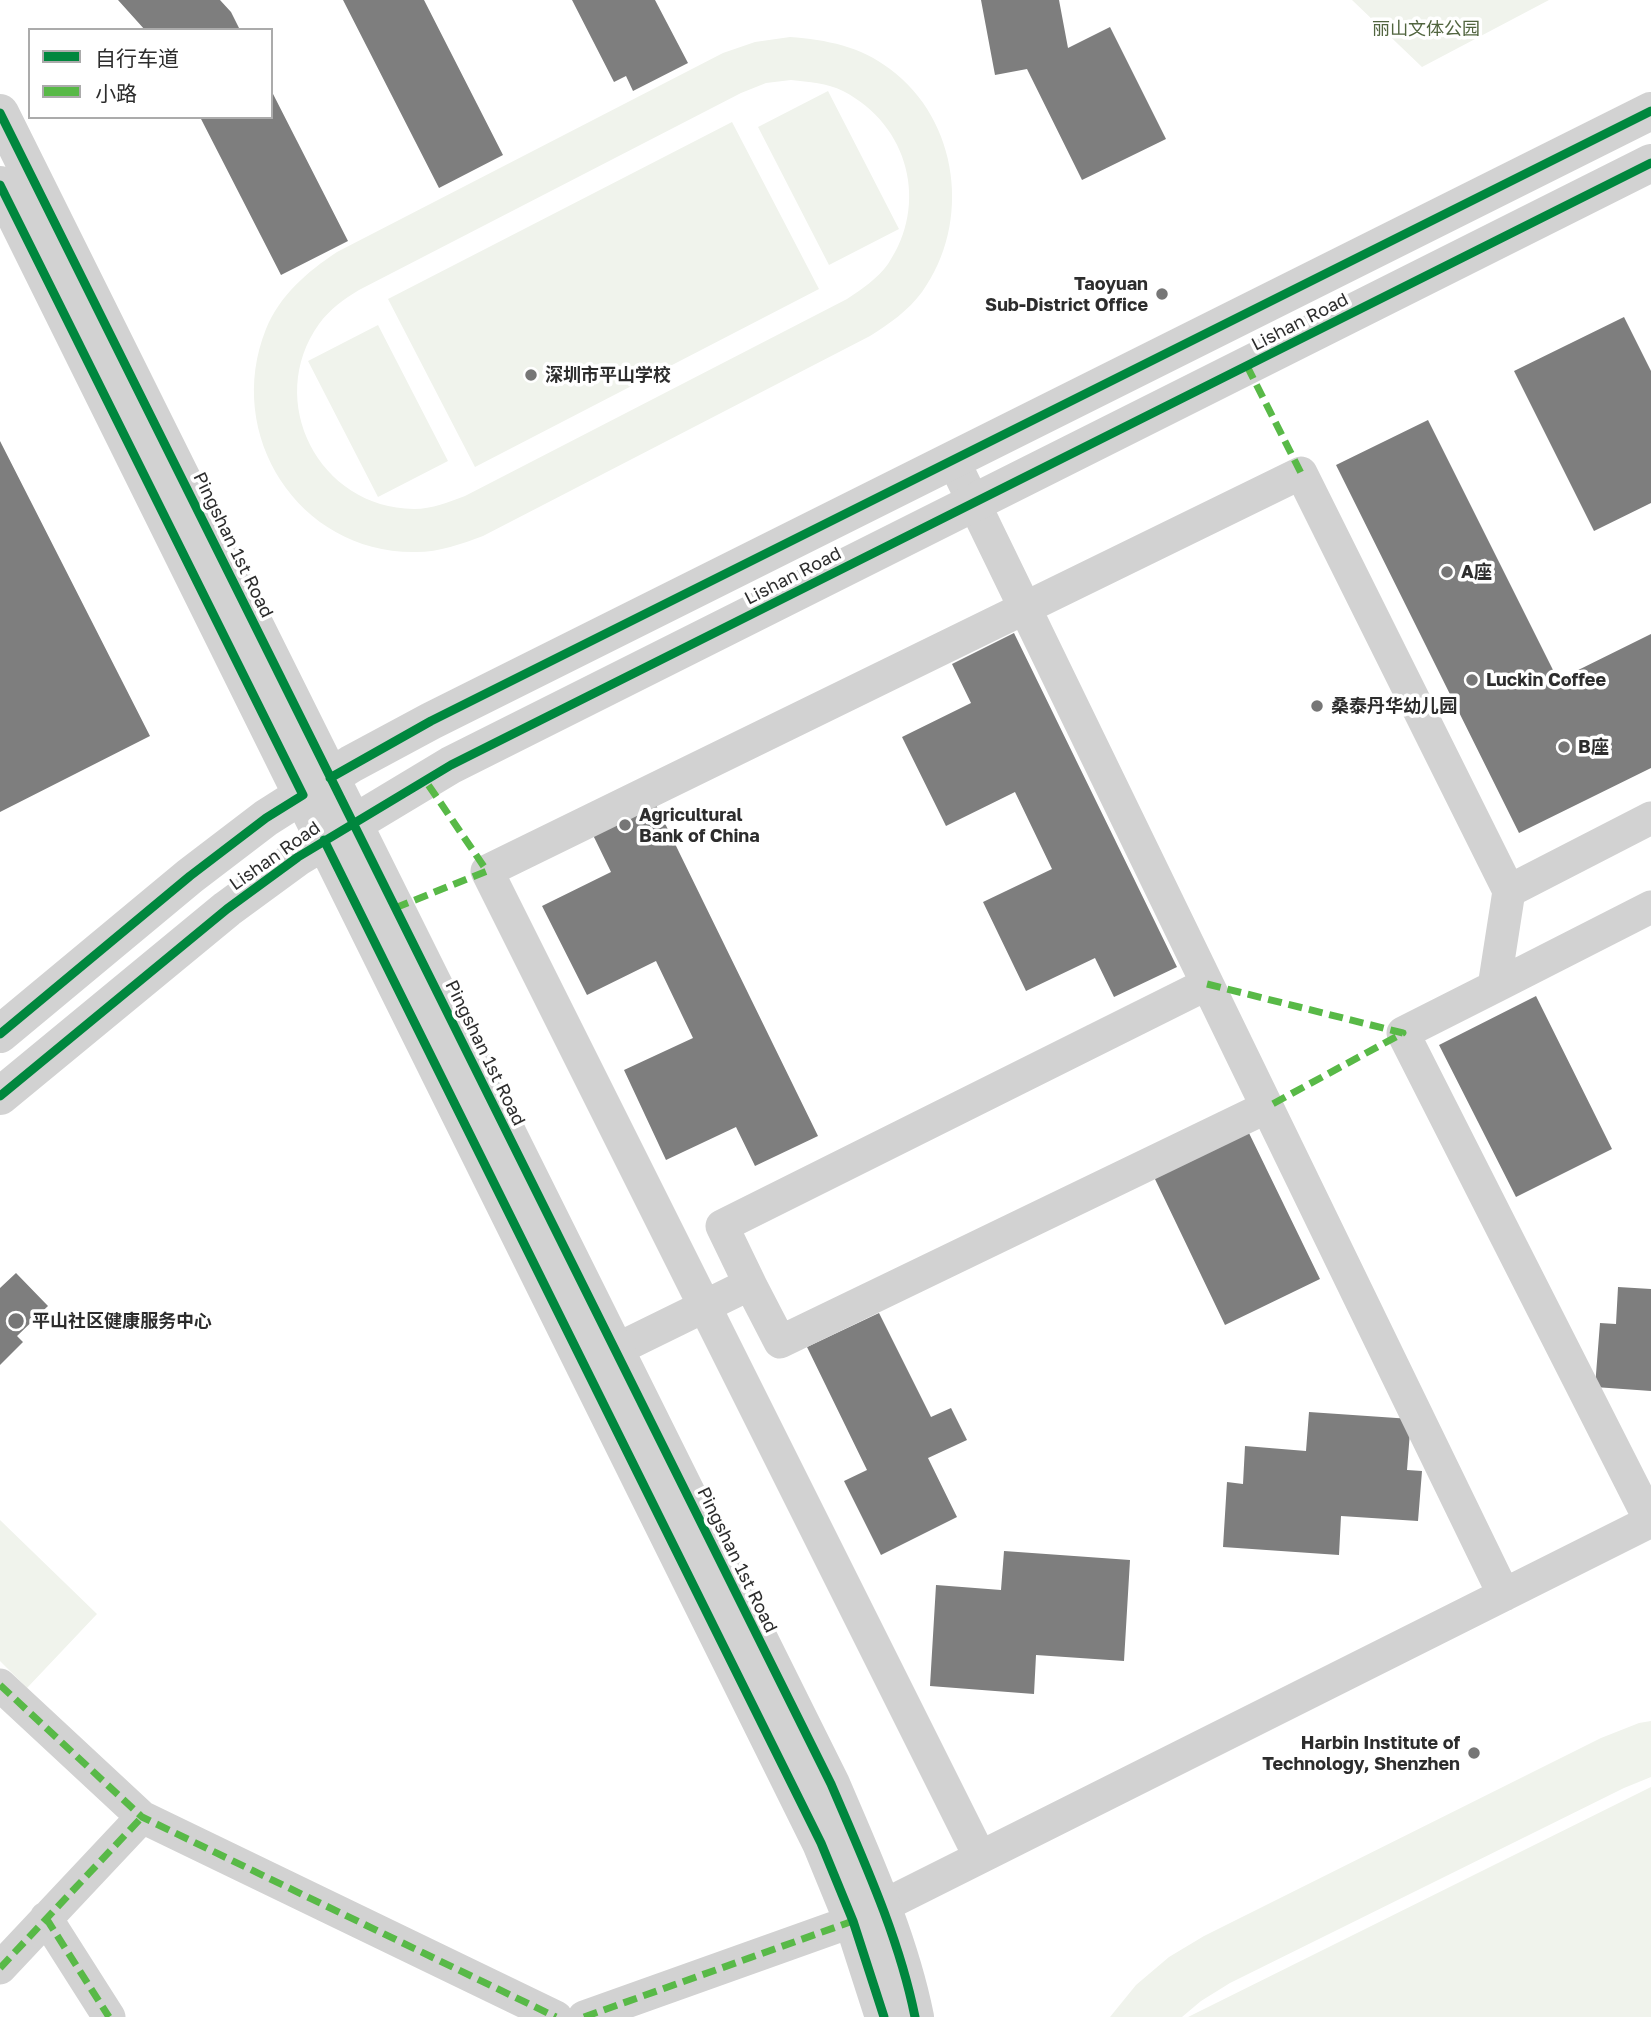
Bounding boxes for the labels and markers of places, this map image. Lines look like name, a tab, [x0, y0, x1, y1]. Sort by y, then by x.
place label: Taoyuan Sub-District Office	[985, 273, 1148, 316]
marker: Taoyuan Sub-District Office	[1154, 286, 1170, 302]
place label: 深圳市平山学校	[545, 364, 671, 386]
marker: 深圳市平山学校	[523, 367, 539, 383]
place label: A座	[1461, 561, 1492, 583]
marker: A座	[1439, 564, 1455, 580]
place label: Luckin Coffee	[1486, 669, 1606, 691]
marker: Luckin Coffee	[1464, 672, 1480, 688]
place label: 桑泰丹华幼儿园	[1331, 695, 1457, 717]
marker: 桑泰丹华幼儿园	[1309, 698, 1325, 714]
place label: B座	[1578, 736, 1609, 758]
marker: B座	[1556, 739, 1572, 755]
place label: Agricultural Bank of China	[639, 804, 760, 846]
marker: Agricultural Bank of China	[617, 817, 633, 833]
place label: 平山社区健康服务中心	[32, 1310, 212, 1332]
marker: 平山社区健康服务中心	[6, 1311, 26, 1331]
place label: Harbin Institute of Technology, Shenzhen	[1262, 1732, 1460, 1774]
marker: Harbin Institute of Technology, Shenzhen	[1466, 1745, 1482, 1761]

